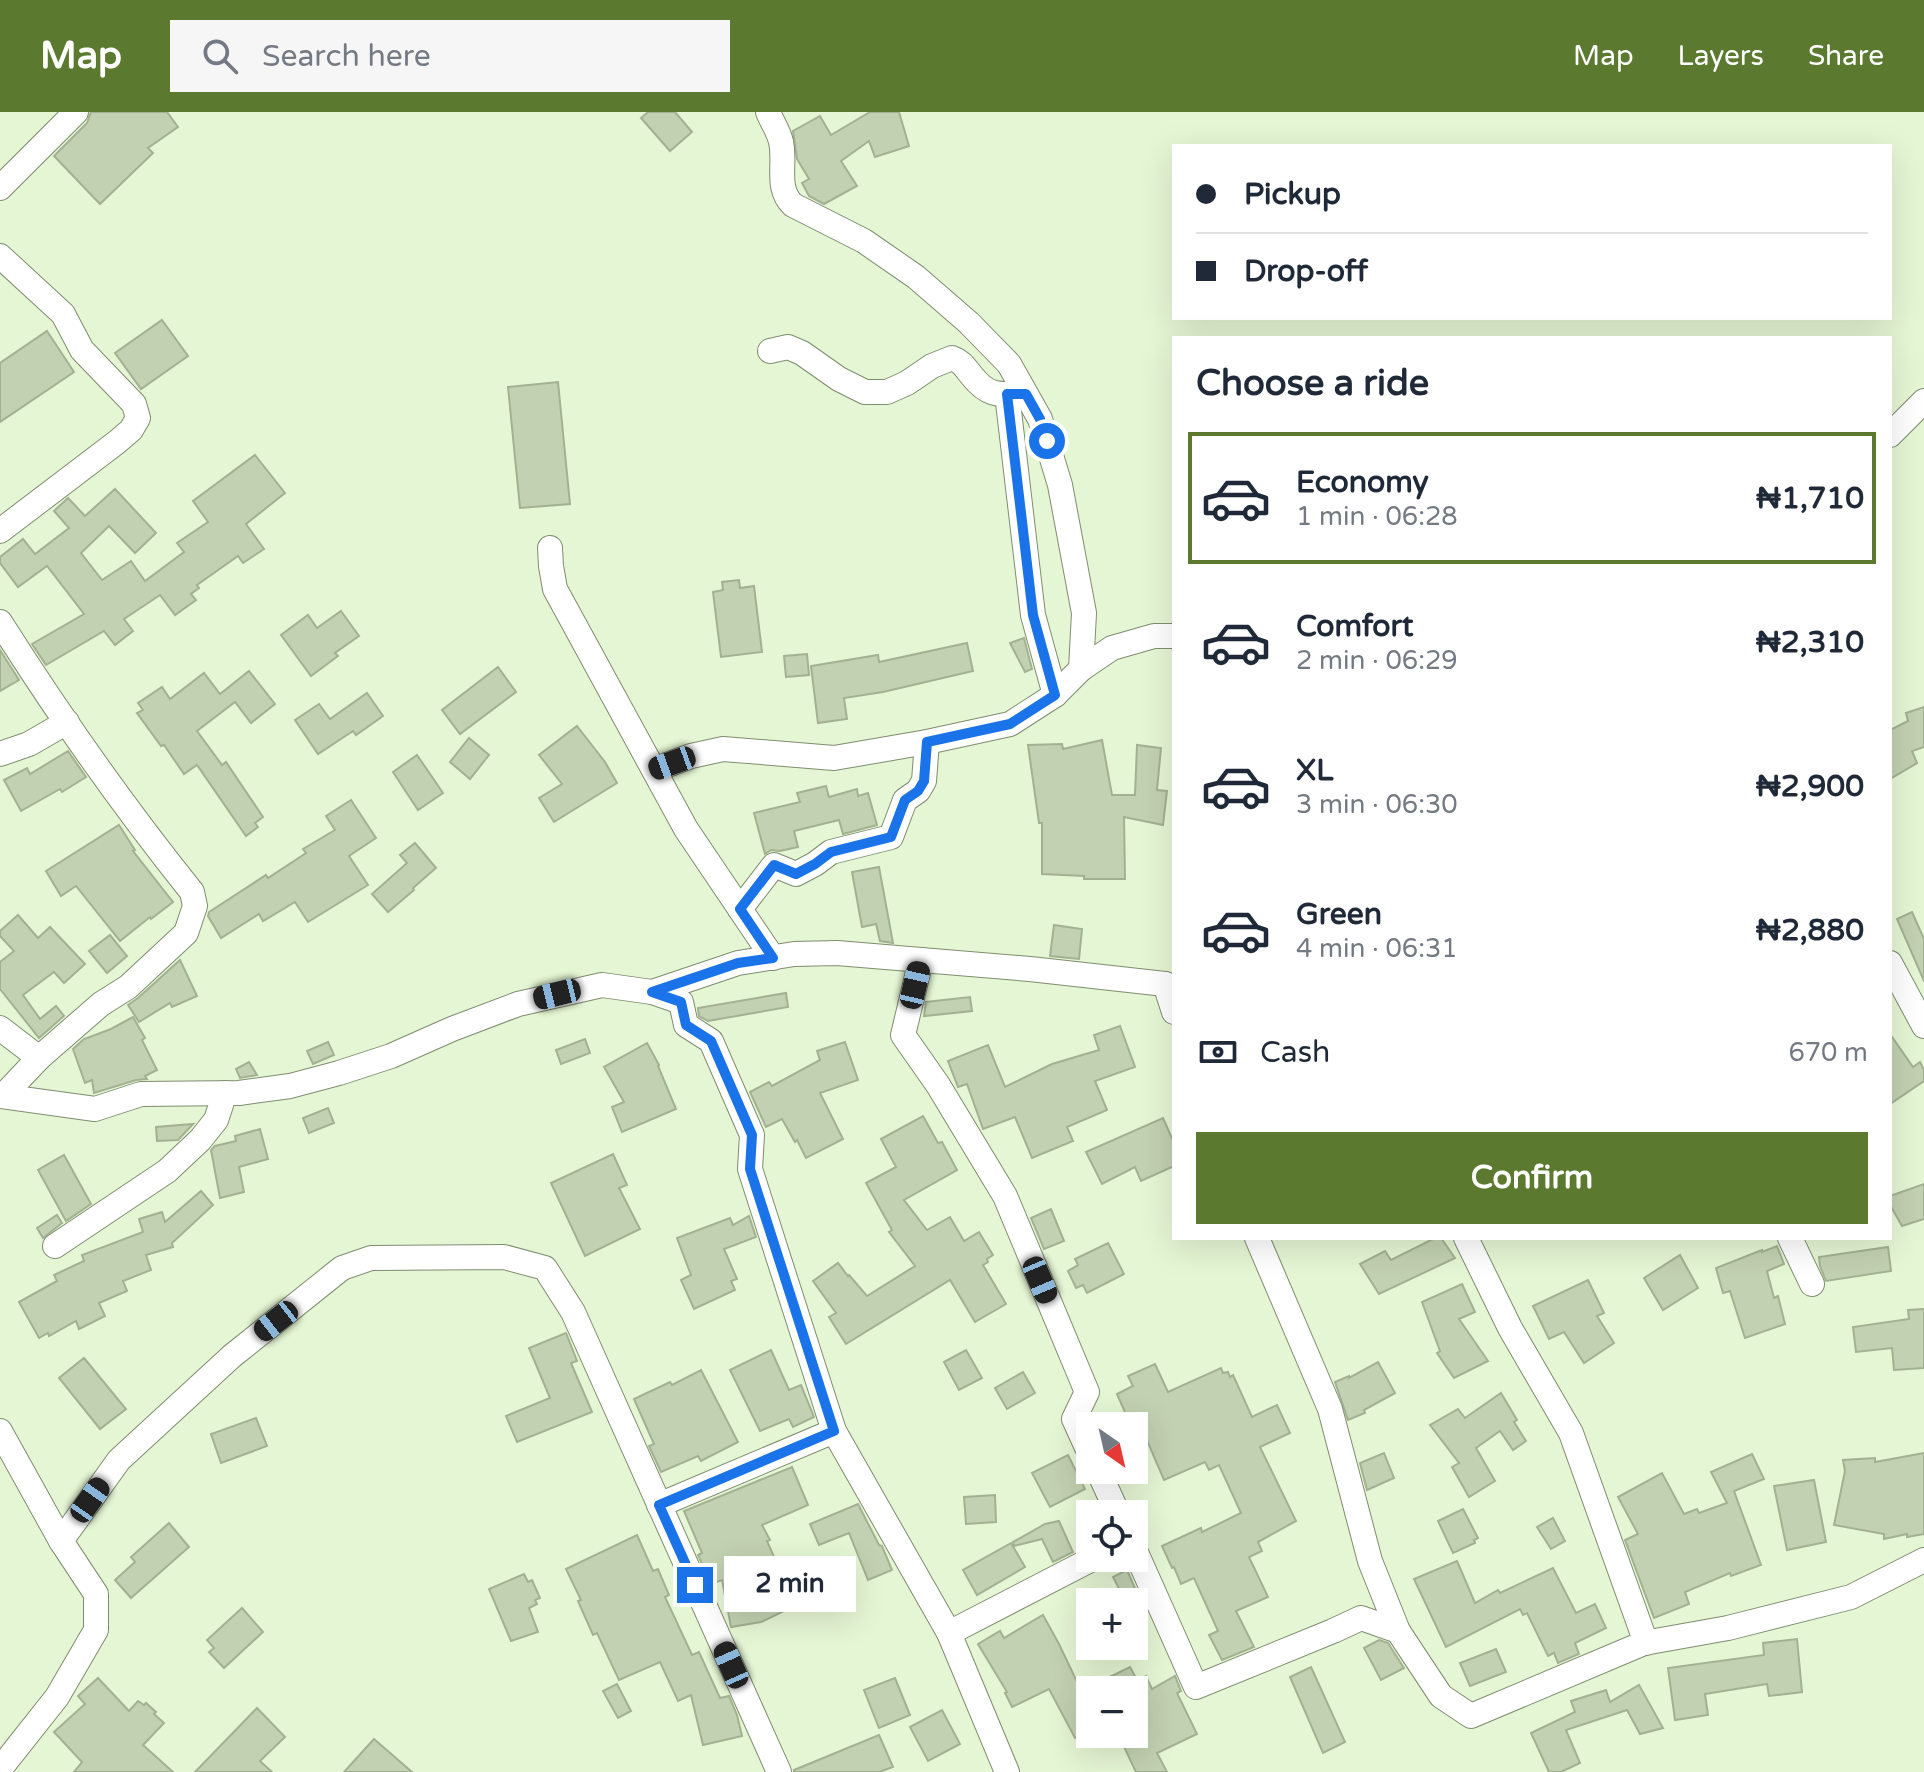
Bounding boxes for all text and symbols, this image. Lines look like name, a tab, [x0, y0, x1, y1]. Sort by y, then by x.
search box	[170, 20, 730, 92]
text: Map	[40, 33, 122, 79]
icon: search	[198, 34, 242, 78]
text: Search here	[262, 38, 431, 75]
text: Map	[1573, 39, 1634, 73]
text: Layers	[1678, 39, 1764, 73]
text: Share	[1808, 39, 1884, 73]
text: Pickup	[1244, 176, 1341, 213]
text: Drop-off	[1244, 253, 1368, 290]
text: Choose a ride	[1196, 362, 1429, 405]
route start	[1029, 423, 1065, 459]
icon: car	[1200, 462, 1272, 534]
text: Economy	[1296, 464, 1429, 501]
text: ₦1,710	[1756, 480, 1864, 517]
text: 1 min · 06:28	[1296, 501, 1458, 532]
icon: car	[1200, 606, 1272, 678]
text: Comfort	[1296, 608, 1414, 645]
text: ₦2,310	[1756, 624, 1864, 661]
text: 2 min · 06:29	[1296, 645, 1458, 676]
car	[645, 744, 699, 782]
icon: car	[1200, 750, 1272, 822]
text: XL	[1296, 752, 1333, 789]
text: ₦2,900	[1756, 768, 1864, 805]
text: 3 min · 06:30	[1296, 789, 1458, 820]
icon: car	[1200, 894, 1272, 966]
text: Green	[1296, 896, 1382, 933]
text: ₦2,880	[1756, 912, 1864, 949]
text: 4 min · 06:31	[1296, 933, 1458, 964]
car	[898, 959, 932, 1011]
car	[531, 977, 583, 1011]
icon: cash	[1196, 1030, 1240, 1074]
text: Cash	[1260, 1034, 1330, 1071]
text: 670 m	[1788, 1037, 1868, 1068]
button: Confirm	[1196, 1132, 1868, 1224]
car	[1020, 1253, 1060, 1307]
car	[250, 1297, 302, 1345]
north arrow	[1076, 1412, 1148, 1484]
map controls	[1076, 1412, 1148, 1748]
car	[66, 1473, 114, 1527]
button: locate	[1076, 1500, 1148, 1572]
callout: 2 min	[723, 1557, 855, 1613]
route end	[677, 1567, 713, 1603]
text: 2 min	[755, 1568, 825, 1599]
button: +	[1076, 1588, 1148, 1660]
car	[710, 1638, 752, 1692]
button: −	[1076, 1676, 1148, 1748]

